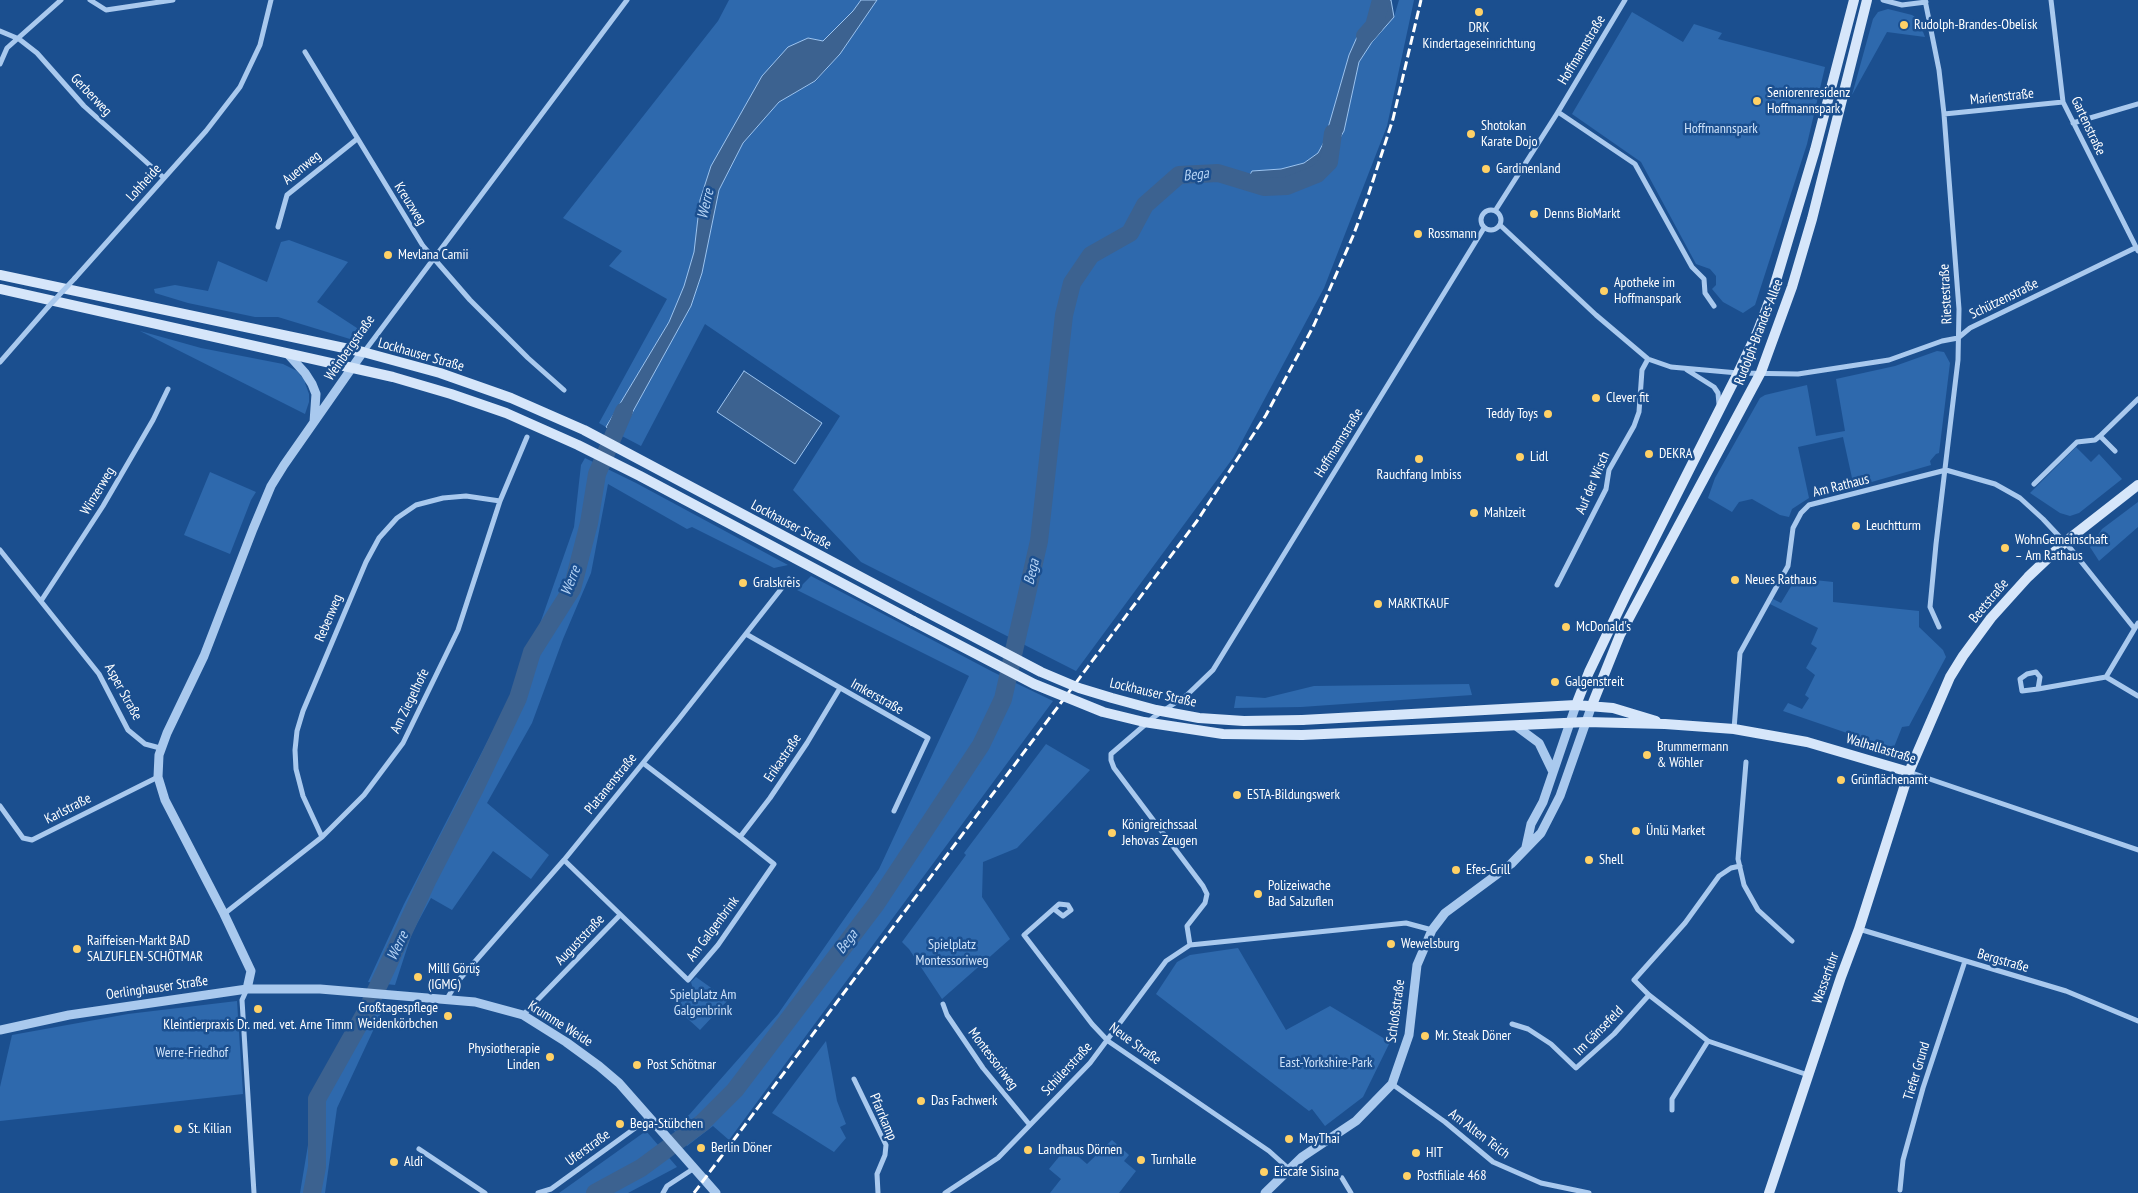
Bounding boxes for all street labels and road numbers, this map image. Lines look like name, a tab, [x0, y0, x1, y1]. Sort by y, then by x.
street label: Hoffmannstraße	[1555, 12, 1609, 88]
street label: Gerberweg	[67, 70, 115, 120]
street label: Marienstraße	[1969, 85, 2035, 109]
street label: Gartenstraße	[2067, 94, 2109, 158]
street label: Auenweg	[279, 147, 325, 189]
street label: Lohheide	[123, 161, 165, 205]
street label: Kreuzweg	[390, 180, 430, 228]
street label: Riestestraße	[1936, 263, 1956, 325]
street label: Schützenstraße	[1967, 275, 2041, 323]
street label: Rudolph-Brandes-Allee	[1731, 277, 1787, 387]
street label: Weinbergstraße	[321, 312, 379, 384]
street label: Lockhauser Straße	[376, 335, 466, 375]
street label: Hoffmannstraße	[1311, 405, 1367, 481]
street label: Auf der Wisch	[1572, 449, 1614, 517]
street label: Winzerweg	[77, 464, 119, 518]
street label: Am Rathaus	[1811, 471, 1871, 501]
street label: Lockhauser Straße	[748, 497, 834, 553]
street label: Beetstraße	[1966, 575, 2012, 627]
street label: Rebenweg	[312, 592, 346, 644]
street label: Asper Straße	[101, 661, 145, 723]
street label: Am Ziegelhofe	[387, 666, 433, 736]
street label: Lockhauser Straße	[1108, 675, 1198, 711]
street label: Imkerstraße	[848, 676, 906, 718]
street label: Walhallastraße	[1844, 730, 1918, 768]
street label: Erikastraße	[761, 731, 805, 785]
street label: Platanenstraße	[581, 750, 641, 818]
street label: Karlstraße	[42, 790, 94, 828]
street label: Am Galgenbrink	[683, 893, 743, 965]
street label: Auguststraße	[552, 911, 608, 969]
street label: Bergstraße	[1975, 946, 2031, 976]
street label: Wasserfuhr	[1809, 950, 1843, 1006]
street label: Oerlinghauser Straße	[105, 973, 209, 1003]
street label: Schloßstraße	[1383, 978, 1409, 1044]
street label: Krumme Weide	[525, 998, 595, 1050]
street label: Im Gänsefeld	[1571, 1003, 1627, 1059]
street label: Neue Straße	[1106, 1020, 1164, 1068]
street label: Montessoriweg	[964, 1025, 1022, 1093]
street label: Schülerstraße	[1038, 1039, 1096, 1099]
street label: Tiefer Grund	[1900, 1040, 1934, 1102]
street label: Pfarrkamp	[866, 1091, 900, 1143]
street label: Am Alten Teich	[1445, 1106, 1513, 1162]
street label: Uferstraße	[562, 1126, 614, 1170]

